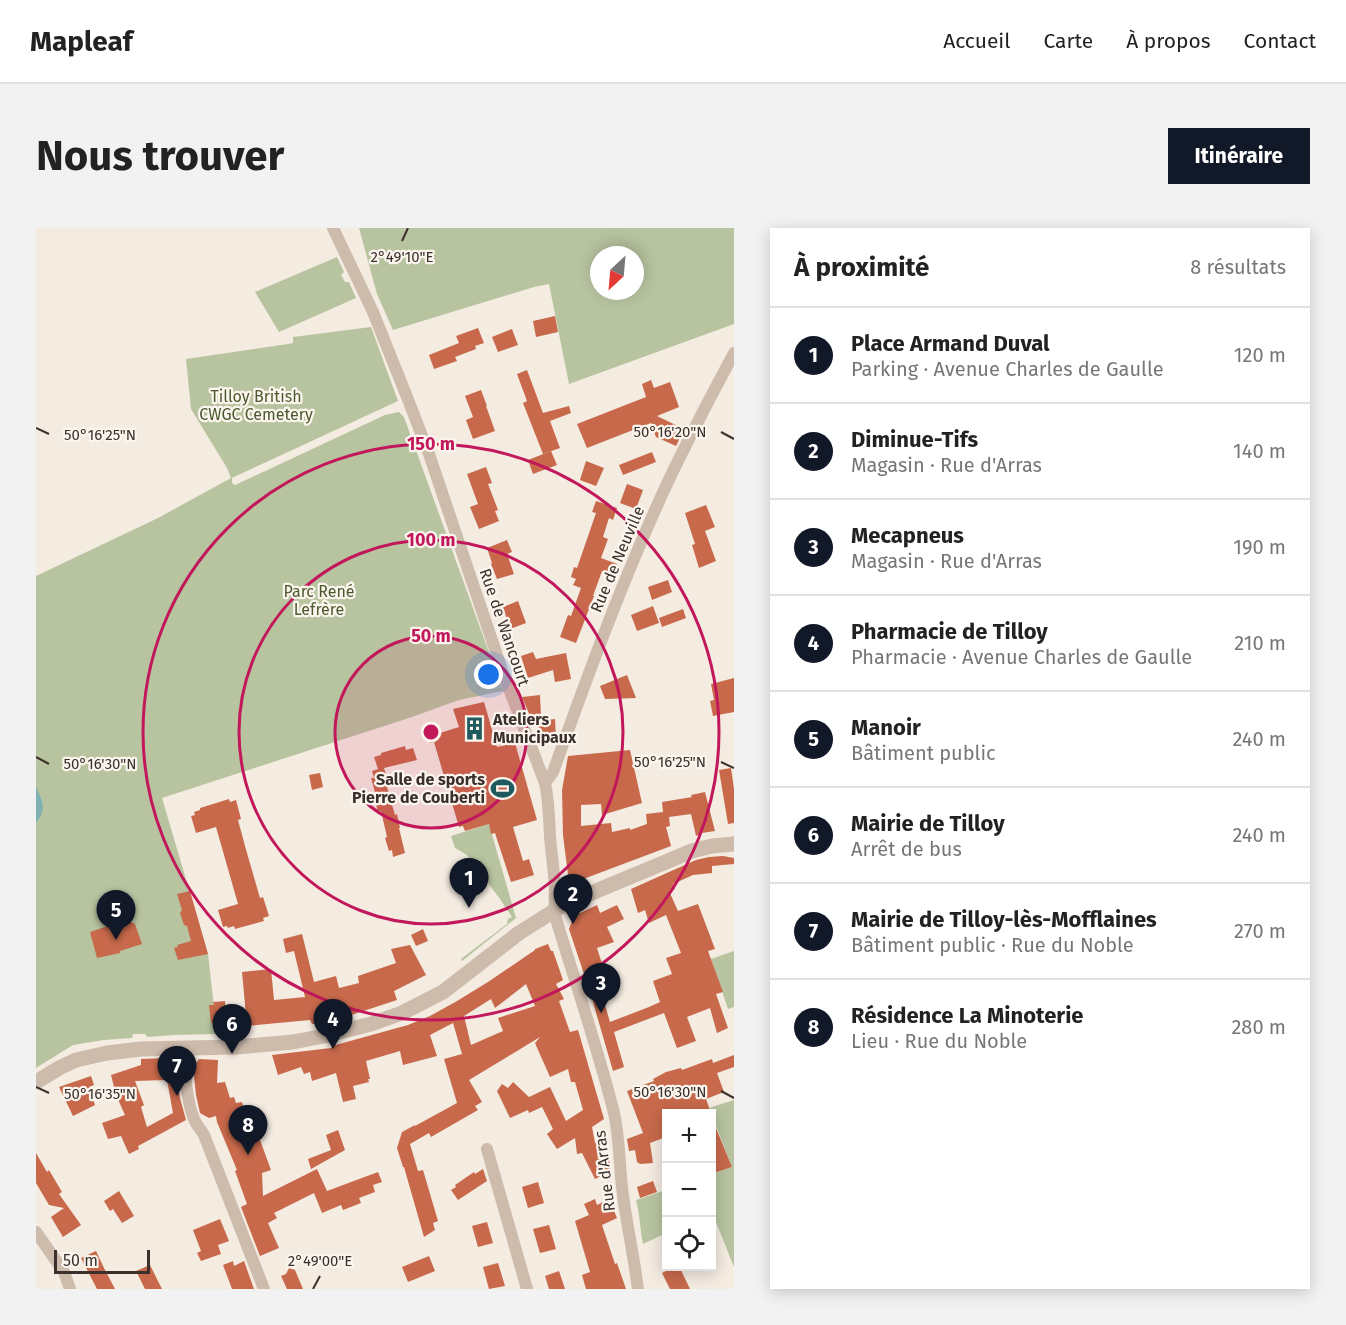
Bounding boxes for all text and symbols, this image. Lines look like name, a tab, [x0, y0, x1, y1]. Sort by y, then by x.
text: Mapleaf	[30, 25, 133, 58]
text: Accueil	[943, 28, 1010, 54]
text: Carte	[1043, 28, 1093, 54]
text: À propos	[1126, 28, 1211, 54]
text: Contact	[1244, 28, 1316, 54]
button: Itinéraire	[1168, 128, 1310, 184]
text: Nous trouver	[36, 131, 284, 181]
north arrow	[590, 246, 644, 300]
text: 2°49'10"E	[371, 248, 433, 266]
text: À proximité	[794, 252, 929, 283]
text: 8 résultats	[1190, 255, 1286, 279]
text: Place Armand Duval	[851, 330, 1050, 357]
text: 1	[809, 343, 818, 367]
text: 120 m	[1234, 343, 1286, 367]
text: Parking · Avenue Charles de Gaulle	[851, 357, 1164, 381]
park label: Tilloy British CWGC Cemetery	[199, 387, 313, 424]
text: 50°16'20"N	[633, 423, 707, 441]
text: 50°16'25"N	[64, 426, 136, 444]
text: Diminue-Tifs	[851, 426, 978, 453]
text: 150 m	[407, 433, 455, 455]
text: 2	[808, 439, 819, 463]
text: 140 m	[1233, 439, 1286, 463]
text: Magasin · Rue d'Arras	[851, 453, 1042, 477]
street label: Rue de Neuville	[586, 503, 648, 615]
text: Mecapneus	[851, 522, 964, 549]
text: 100 m	[407, 529, 455, 551]
text: 3	[808, 535, 819, 559]
text: 190 m	[1233, 535, 1286, 559]
text: Magasin · Rue d'Arras	[851, 549, 1042, 573]
street label: Rue de Wancourt	[475, 566, 534, 689]
park label: Parc René Lefrère	[284, 582, 354, 619]
text: Pharmacie de Tilloy	[851, 618, 1048, 645]
text: 50 m	[411, 625, 451, 647]
text: 4	[808, 631, 819, 655]
text: 210 m	[1234, 631, 1286, 655]
text: Pharmacie · Avenue Charles de Gaulle	[851, 645, 1192, 669]
your location	[474, 660, 503, 689]
place label: Ateliers Municipaux	[492, 710, 577, 747]
text: Manoir	[851, 714, 921, 741]
building icon: Ateliers Municipaux	[462, 715, 488, 741]
centre of rings	[421, 722, 441, 742]
text: 5	[808, 727, 819, 751]
text: 240 m	[1232, 727, 1286, 751]
text: Bâtiment public	[851, 741, 996, 765]
text: 50°16'25"N	[634, 753, 706, 771]
text: 50°16'30"N	[63, 755, 137, 773]
place label: Salle de sports Pierre de Couberti	[352, 770, 485, 807]
sports icon: Salle de sports Pierre de Couberti	[490, 775, 516, 801]
text: Mairie de Tilloy	[851, 810, 1005, 837]
text: 6	[808, 823, 819, 847]
text: 240 m	[1232, 823, 1286, 847]
text: Arrêt de bus	[851, 837, 962, 861]
pin: 1	[450, 858, 488, 908]
pin: 2	[554, 874, 592, 924]
pin: 5	[96, 890, 136, 940]
text: Mairie de Tilloy-lès-Mofflaines	[851, 906, 1157, 933]
text: 7	[809, 919, 818, 943]
text: 270 m	[1234, 919, 1286, 943]
text: Bâtiment public · Rue du Noble	[851, 933, 1134, 957]
pin: 3	[582, 964, 620, 1013]
pin: 4	[314, 1000, 352, 1049]
text: Résidence La Minoterie	[851, 1002, 1084, 1029]
pin: 6	[212, 1004, 252, 1054]
text: 8	[808, 1015, 819, 1039]
text: 280 m	[1231, 1015, 1286, 1039]
text: Lieu · Rue du Noble	[851, 1029, 1027, 1053]
pin: 7	[158, 1046, 196, 1096]
text: 50°16'30"N	[633, 1083, 707, 1101]
text: 50°16'35"N	[64, 1085, 136, 1103]
pin: 8	[228, 1106, 268, 1155]
map controls	[662, 1109, 716, 1271]
button: +	[662, 1109, 716, 1163]
street label: Rue d'Arras	[590, 1129, 619, 1213]
button: −	[662, 1163, 716, 1217]
button: locate	[662, 1217, 716, 1271]
scale bar	[54, 1247, 150, 1274]
text: 50 m	[63, 1251, 98, 1270]
text: 2°49'00"E	[288, 1252, 352, 1270]

